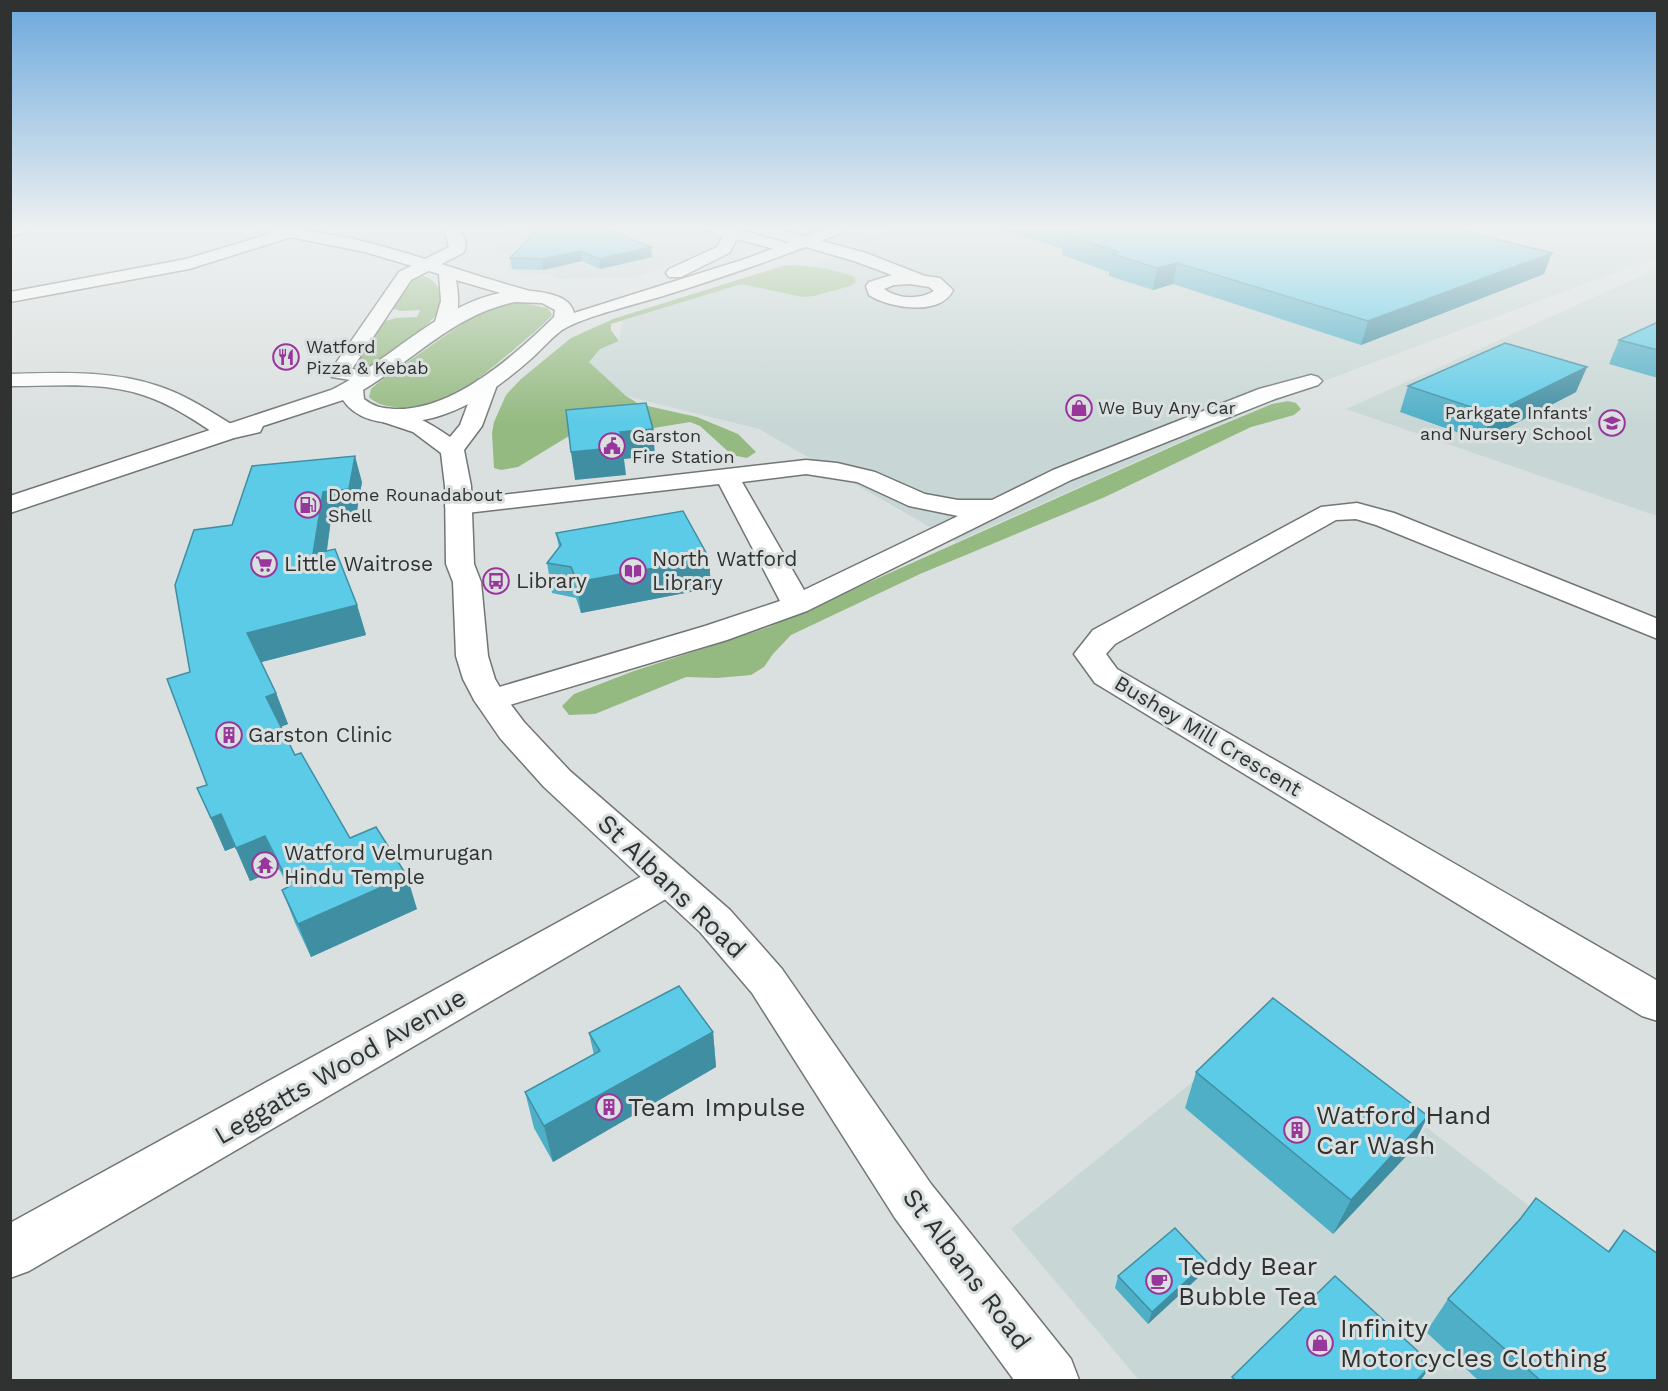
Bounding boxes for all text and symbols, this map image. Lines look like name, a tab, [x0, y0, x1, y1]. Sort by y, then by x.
place label: Watford Pizza & Kebab	[306, 336, 428, 378]
restaurant icon: Watford Pizza & Kebab	[271, 342, 301, 372]
shop icon: We Buy Any Car	[1064, 393, 1094, 423]
place label: We Buy Any Car	[1098, 397, 1236, 418]
place label: Parkgate Infants' and Nursery School	[1420, 402, 1592, 444]
school or university icon: Parkgate Infants' and Nursery School	[1597, 408, 1627, 438]
place label: Garston Fire Station	[632, 425, 735, 467]
public building icon: Garston Fire Station	[597, 431, 627, 461]
place label: Dome Rounadabout Shell	[328, 484, 503, 526]
fuel station icon: Dome Rounadabout Shell	[293, 490, 323, 520]
place label: North Watford Library	[652, 546, 797, 595]
supermarket icon: Little Waitrose	[249, 549, 279, 579]
place label: Little Waitrose	[284, 551, 433, 576]
library icon: North Watford Library	[618, 556, 648, 586]
bus stop icon: Library	[481, 566, 511, 596]
place label: Library	[516, 568, 587, 593]
street label: Bushey Mill Crescent	[1110, 670, 1307, 801]
building icon: Garston Clinic	[214, 720, 244, 750]
place label: Garston Clinic	[248, 722, 393, 747]
street label: St Albans Road	[592, 808, 752, 964]
place label: Watford Velmurugan Hindu Temple	[284, 840, 493, 889]
temple icon: Watford Velmurugan Hindu Temple	[250, 850, 280, 880]
street label: Leggatts Wood Avenue	[209, 982, 471, 1150]
building icon: Team Impulse	[594, 1092, 624, 1122]
place label: Team Impulse	[628, 1092, 806, 1122]
place label: Watford Hand Car Wash	[1316, 1100, 1491, 1160]
building icon: Watford Hand Car Wash	[1282, 1115, 1312, 1145]
street label: St Albans Road	[897, 1183, 1037, 1355]
place label: Teddy Bear Bubble Tea	[1178, 1251, 1318, 1311]
cafe icon: Teddy Bear Bubble Tea	[1144, 1266, 1174, 1296]
place label: Infinity Motorcycles Clothing	[1340, 1313, 1607, 1373]
shop icon: Infinity Motorcycles Clothing	[1305, 1328, 1335, 1358]

